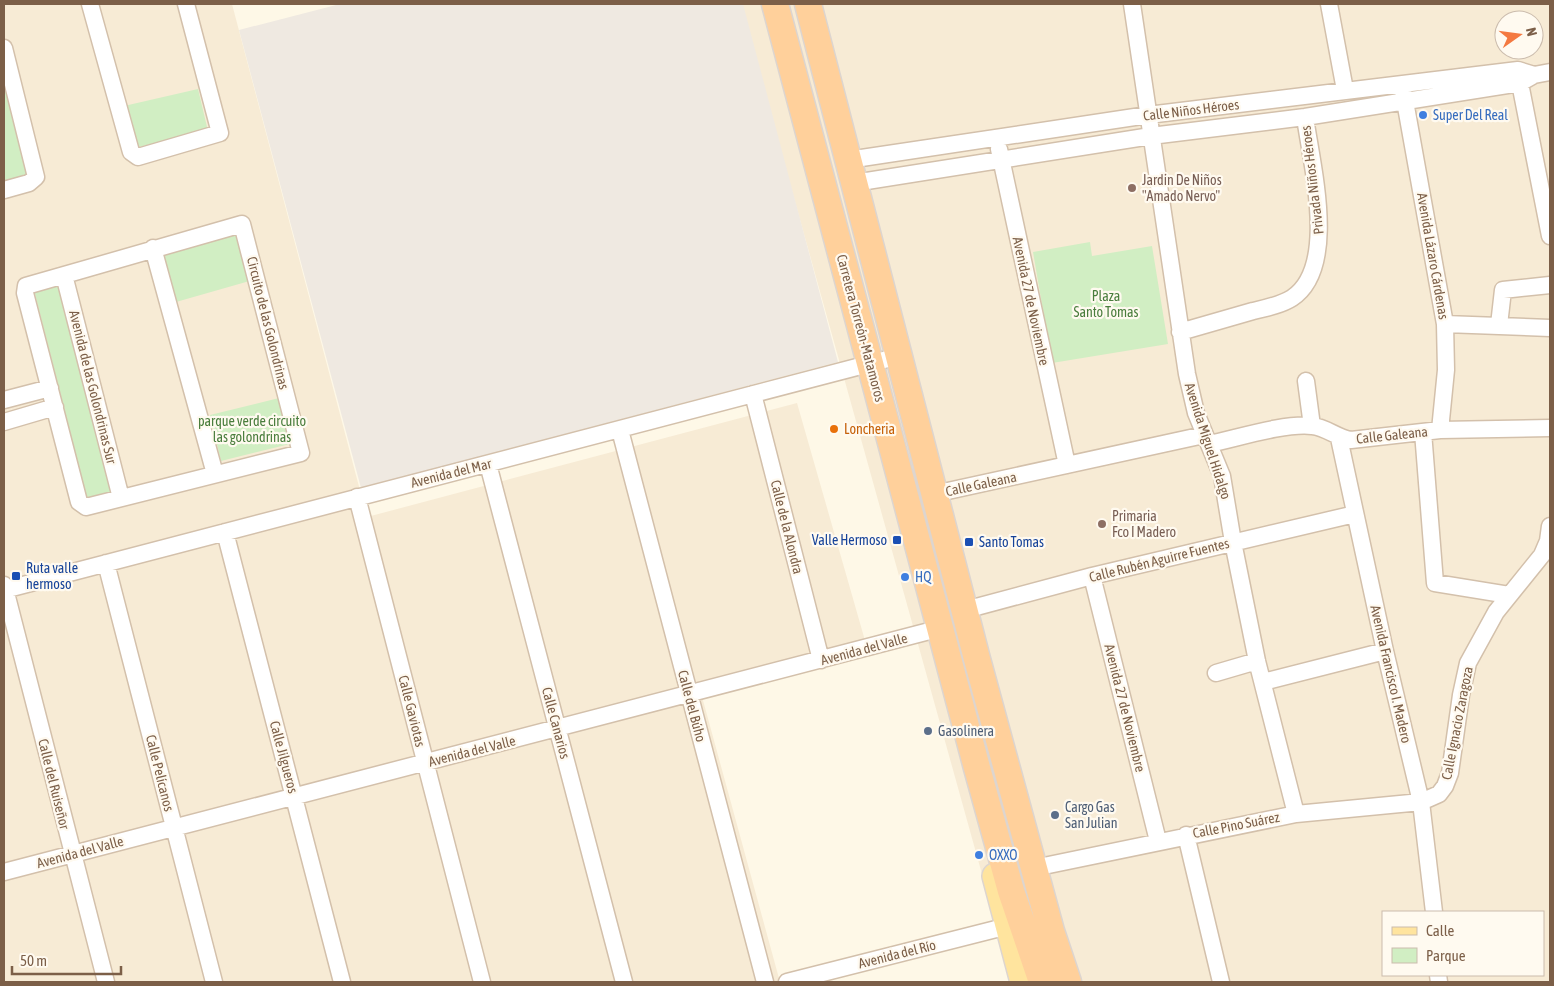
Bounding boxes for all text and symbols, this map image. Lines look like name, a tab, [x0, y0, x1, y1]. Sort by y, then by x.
north arrow	[1494, 10, 1544, 60]
text: N	[1523, 26, 1540, 38]
street label: Calle Niños Héroes	[1142, 96, 1240, 124]
place label: Super Del Real	[1433, 107, 1508, 123]
marker: Super Del Real	[1417, 109, 1429, 121]
street label: Privada Niños Héroes	[1297, 125, 1327, 235]
place label: Jardin De Niños "Amado Nervo"	[1142, 172, 1222, 204]
marker: Jardin De Niños "Amado Nervo"	[1126, 182, 1138, 194]
street label: Avenida Lázaro Cárdenas	[1414, 191, 1452, 321]
street label: Avenida 27 de Noviembre	[1010, 235, 1052, 367]
street label: Carretera Torreón-Matamoros	[834, 253, 888, 404]
street label: Circuito de las Golondrinas	[244, 255, 292, 391]
park label: Plaza Santo Tomas	[1074, 288, 1139, 320]
street label: Avenida de las Golondrinas Sur	[66, 309, 120, 466]
street label: Avenida Miguel Hidalgo	[1182, 381, 1234, 501]
park label: parque verde circuito las golondrinas	[198, 413, 306, 445]
place label: Loncheria	[844, 421, 895, 437]
marker: Loncheria	[828, 423, 840, 435]
street label: Calle Galeana	[1355, 423, 1429, 447]
street label: Avenida del Mar	[409, 455, 494, 491]
street label: Calle Galeana	[944, 469, 1018, 499]
street label: Calle de la Alondra	[768, 478, 806, 576]
place label: Primaria Fco I Madero	[1112, 508, 1176, 540]
marker: Primaria Fco I Madero	[1096, 518, 1108, 530]
place label: Valle Hermoso	[812, 532, 887, 548]
marker: Valle Hermoso	[891, 534, 903, 546]
place label: Santo Tomas	[979, 534, 1044, 550]
street label: Calle Rubén Aguirre Fuentes	[1087, 535, 1231, 585]
marker: Santo Tomas	[963, 536, 975, 548]
place label: Ruta valle hermoso	[26, 560, 78, 592]
place label: HQ	[915, 569, 932, 585]
marker: Ruta valle hermoso	[10, 570, 22, 582]
marker: HQ	[899, 571, 911, 583]
street label: Avenida Francisco I. Madero	[1367, 603, 1415, 745]
street label: Avenida del Valle	[819, 630, 909, 668]
street label: Avenida 27 de Noviembre	[1101, 642, 1149, 774]
street label: Calle Ignacio Zaragoza	[1438, 665, 1476, 781]
street label: Calle del Búho	[675, 668, 709, 744]
street label: Calle Gaviotas	[395, 673, 429, 749]
street label: Calle Canarios	[539, 685, 573, 761]
street label: Calle Jilgueros	[267, 719, 301, 795]
place label: Gasolinera	[938, 723, 994, 739]
marker: Gasolinera	[922, 725, 934, 737]
street label: Avenida del Valle	[427, 732, 517, 770]
street label: Calle Pelícanos	[143, 733, 177, 813]
street label: Calle del Ruiseñor	[35, 737, 73, 832]
place label: Cargo Gas San Julian	[1065, 799, 1118, 831]
marker: Cargo Gas San Julian	[1049, 809, 1061, 821]
street label: Calle Pino Suárez	[1191, 809, 1281, 841]
street label: Avenida del Valle	[35, 833, 125, 871]
place label: OXXO	[989, 847, 1018, 863]
marker: OXXO	[973, 849, 985, 861]
legend	[1382, 911, 1544, 976]
text: Calle	[1426, 922, 1455, 939]
street label: Avenida del Río	[857, 937, 937, 971]
scale bar	[12, 944, 121, 976]
text: Parque	[1426, 947, 1466, 964]
text: 50 m	[20, 952, 47, 969]

